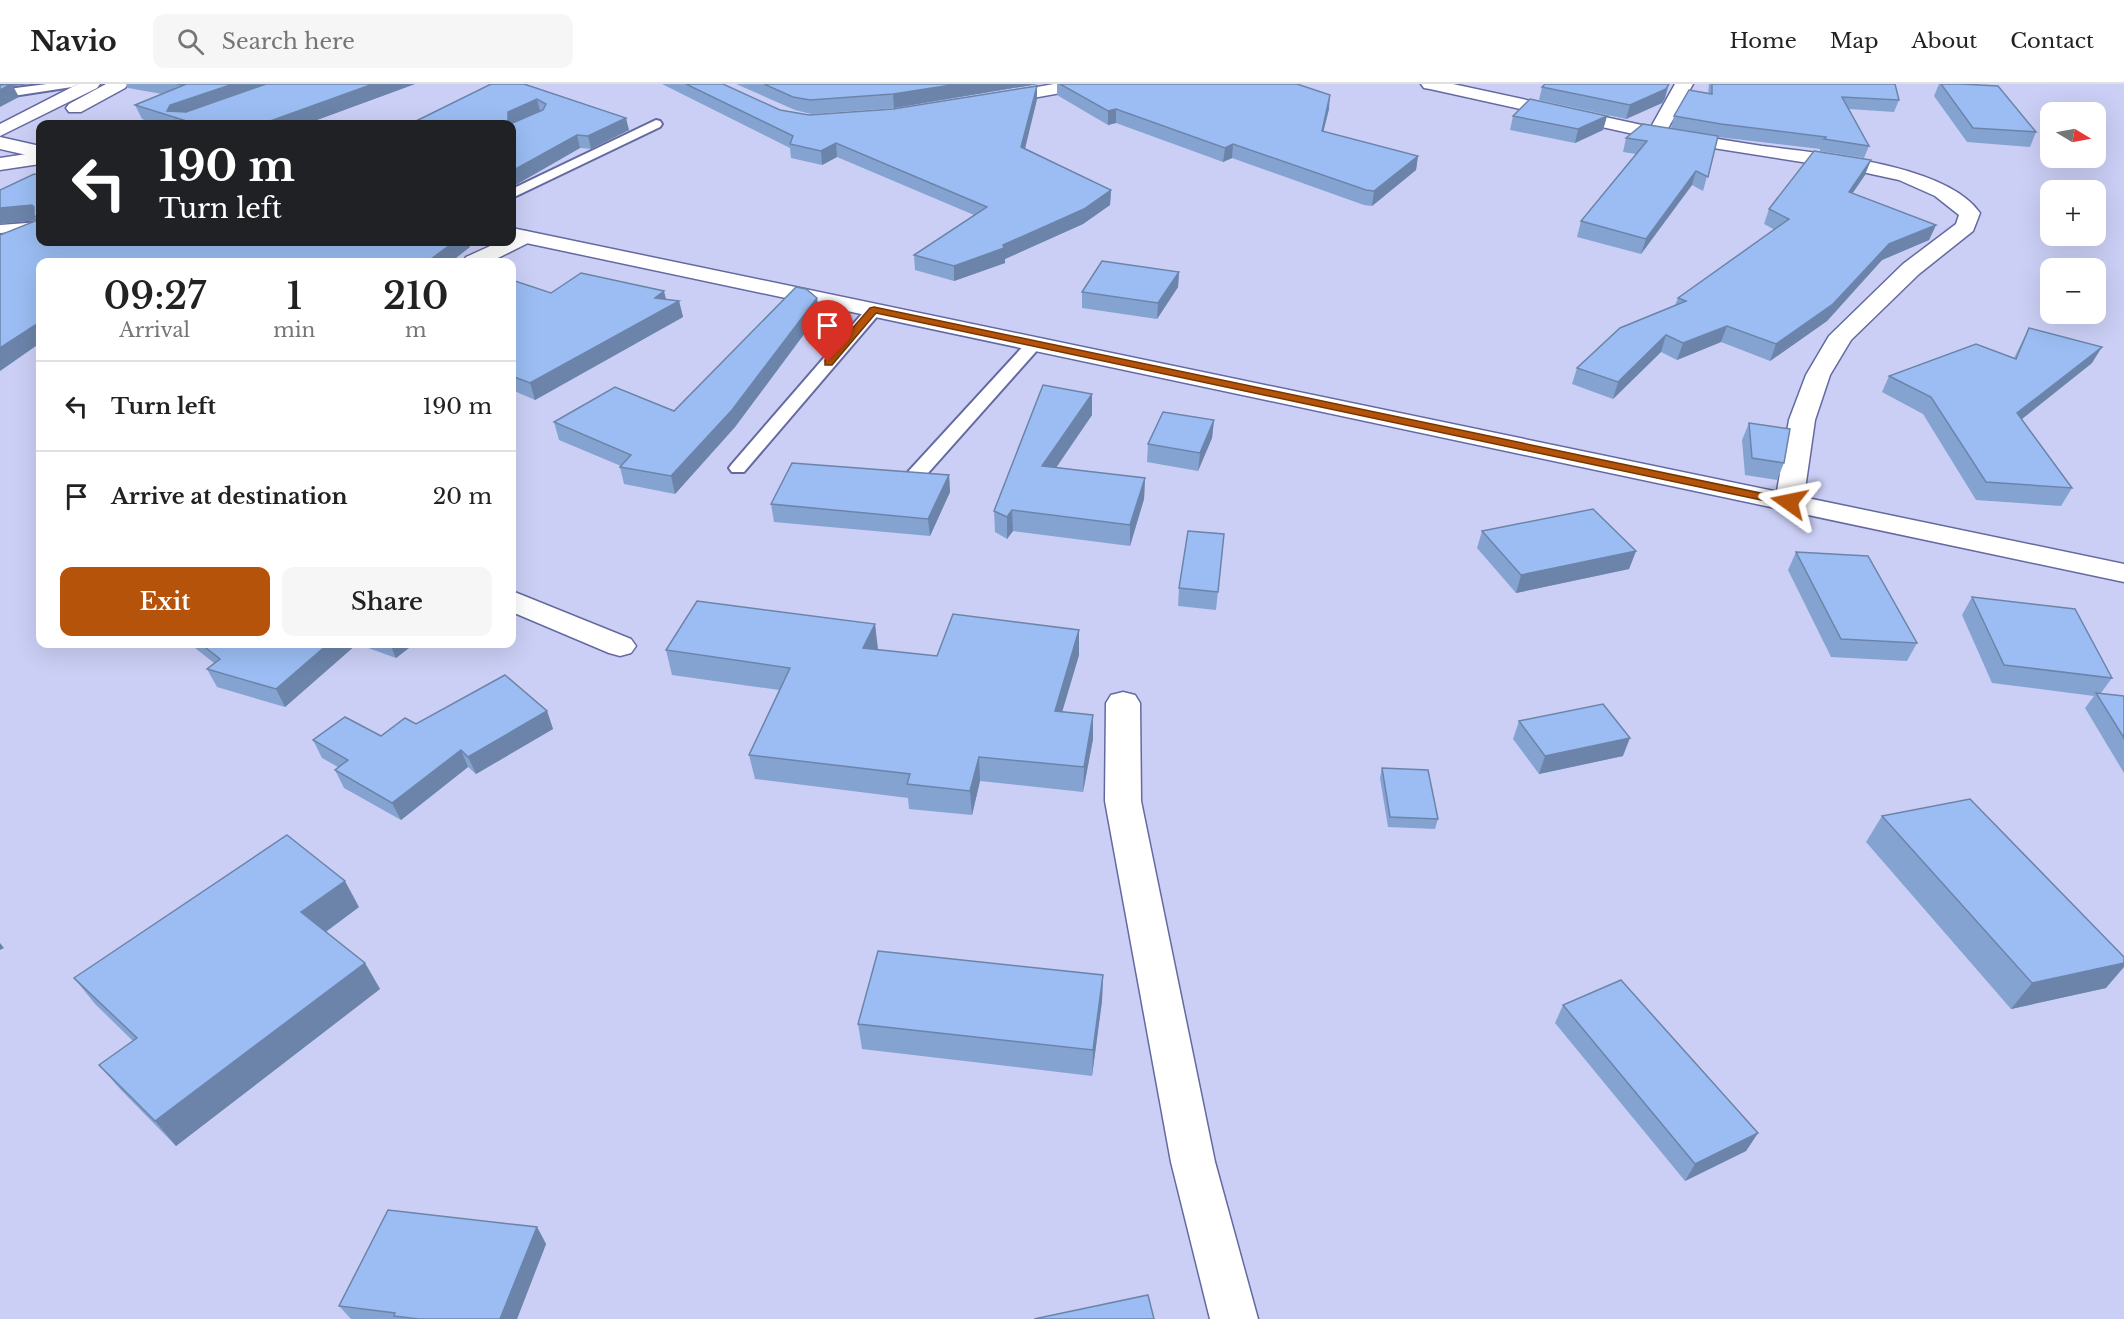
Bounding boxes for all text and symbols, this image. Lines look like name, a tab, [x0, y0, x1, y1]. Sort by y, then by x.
search box	[153, 14, 573, 68]
text: Navio	[30, 24, 117, 59]
icon: search	[174, 25, 207, 58]
text: Search here	[222, 28, 355, 55]
text: Home	[1730, 28, 1797, 54]
text: Map	[1830, 28, 1878, 54]
text: About	[1911, 28, 1977, 54]
text: Contact	[2010, 28, 2094, 54]
north arrow	[2040, 102, 2106, 168]
map controls	[2040, 102, 2106, 324]
text: 190 m	[159, 140, 295, 192]
icon: left	[60, 144, 138, 222]
button: +	[2040, 180, 2106, 246]
text: Turn left	[159, 192, 282, 225]
button: −	[2040, 258, 2106, 324]
text: 09:27	[104, 274, 206, 319]
text: 1	[286, 274, 302, 319]
text: 210	[383, 274, 448, 319]
pin	[802, 300, 853, 362]
icon: arrive	[811, 309, 844, 342]
text: Arrival	[119, 318, 190, 342]
text: min	[273, 318, 315, 342]
text: m	[405, 318, 426, 342]
icon: left	[60, 390, 93, 423]
text: Turn left	[111, 393, 216, 420]
text: 190 m	[422, 393, 492, 420]
position arrow	[1757, 470, 1821, 534]
icon: arrive	[60, 480, 93, 513]
text: Arrive at destination	[111, 483, 348, 510]
text: 20 m	[433, 483, 492, 510]
button: Exit	[60, 567, 270, 636]
button: Share	[282, 567, 492, 636]

